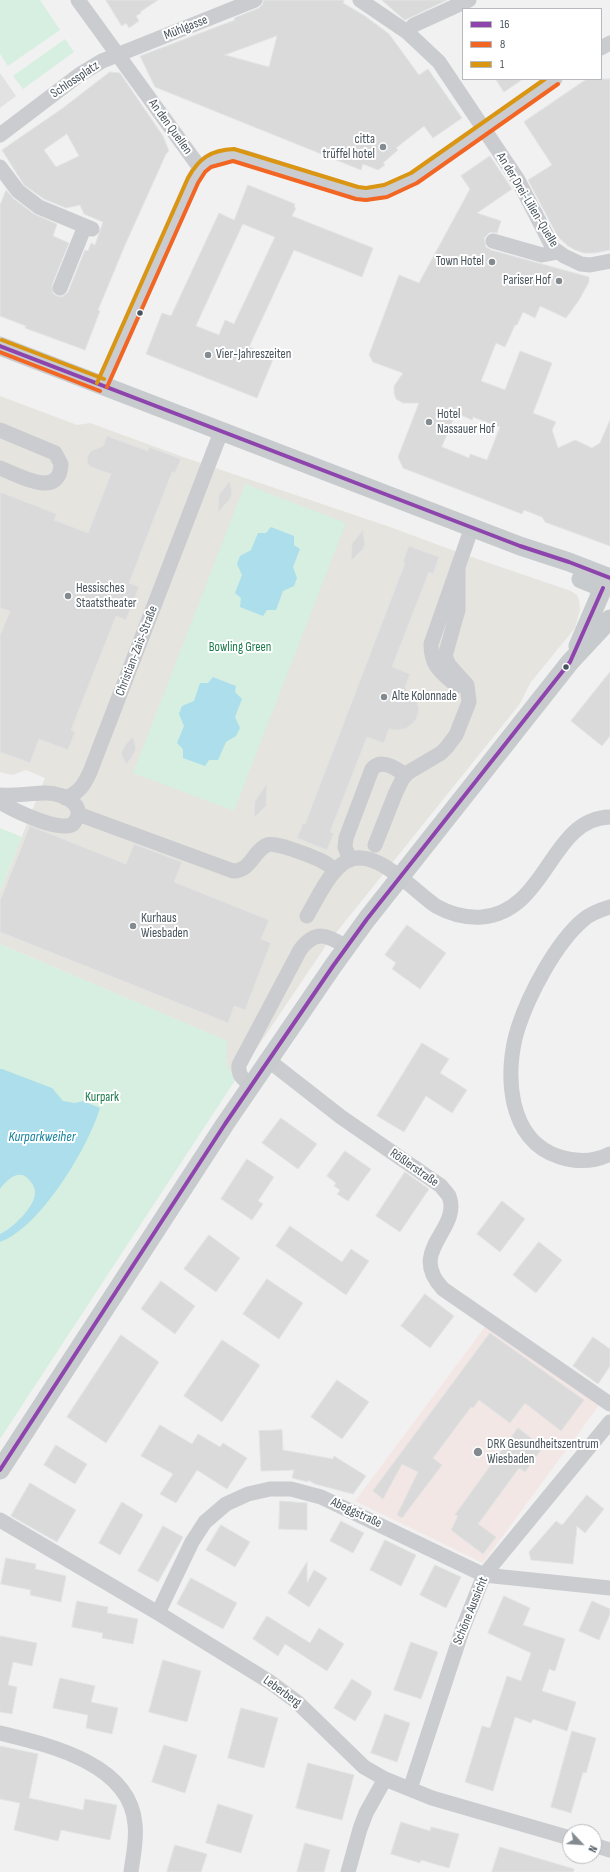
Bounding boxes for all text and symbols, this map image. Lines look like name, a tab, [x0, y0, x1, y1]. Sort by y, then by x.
legend	[462, 8, 602, 80]
street label: Mühlgasse	[162, 12, 210, 44]
text: 16	[500, 17, 509, 32]
text: 8	[500, 37, 505, 52]
text: 1	[500, 57, 504, 72]
street label: Schlossplatz	[48, 58, 102, 102]
street label: An den Quellen	[145, 96, 195, 158]
place label: citta trüffel hotel	[323, 132, 375, 163]
marker: citta trüffel hotel	[378, 142, 388, 152]
street label: An der Drei-Lilien-Quelle	[493, 150, 561, 250]
place label: Town Hotel	[436, 254, 484, 270]
marker: Town Hotel	[487, 257, 497, 267]
place label: Pariser Hof	[503, 273, 551, 289]
marker: Pariser Hof	[554, 276, 564, 286]
unlabelled marker	[135, 308, 145, 318]
place label: Vier-Jahreszeiten	[216, 347, 291, 363]
marker: Vier-Jahreszeiten	[203, 350, 213, 360]
place label: Hotel Nassauer Hof	[437, 407, 495, 438]
marker: Hotel Nassauer Hof	[424, 417, 434, 427]
place label: Hessisches Staatstheater	[76, 581, 137, 612]
marker: Hessisches Staatstheater	[63, 591, 73, 601]
street label: Christian-Zais-Straße	[113, 604, 161, 698]
park label: Bowling Green	[209, 640, 271, 656]
unlabelled marker	[561, 662, 571, 672]
place label: Alte Kolonnade	[392, 689, 457, 705]
marker: Alte Kolonnade	[379, 692, 389, 702]
place label: Kurhaus Wiesbaden	[141, 911, 188, 942]
marker: Kurhaus Wiesbaden	[128, 921, 138, 931]
park label: Kurpark	[85, 1090, 119, 1106]
water label: Kurparkweiher	[8, 1129, 76, 1145]
street label: Rößlerstraße	[387, 1146, 441, 1190]
place label: DRK Gesundheitszentrum Wiesbaden	[487, 1437, 599, 1468]
marker: DRK Gesundheitszentrum Wiesbaden	[472, 1446, 484, 1458]
street label: Abeggstraße	[328, 1494, 384, 1532]
street label: Schöne Aussicht	[450, 1575, 492, 1647]
street label: Leberberg	[260, 1673, 304, 1711]
north arrow	[562, 1824, 602, 1864]
text: N	[585, 1843, 600, 1854]

